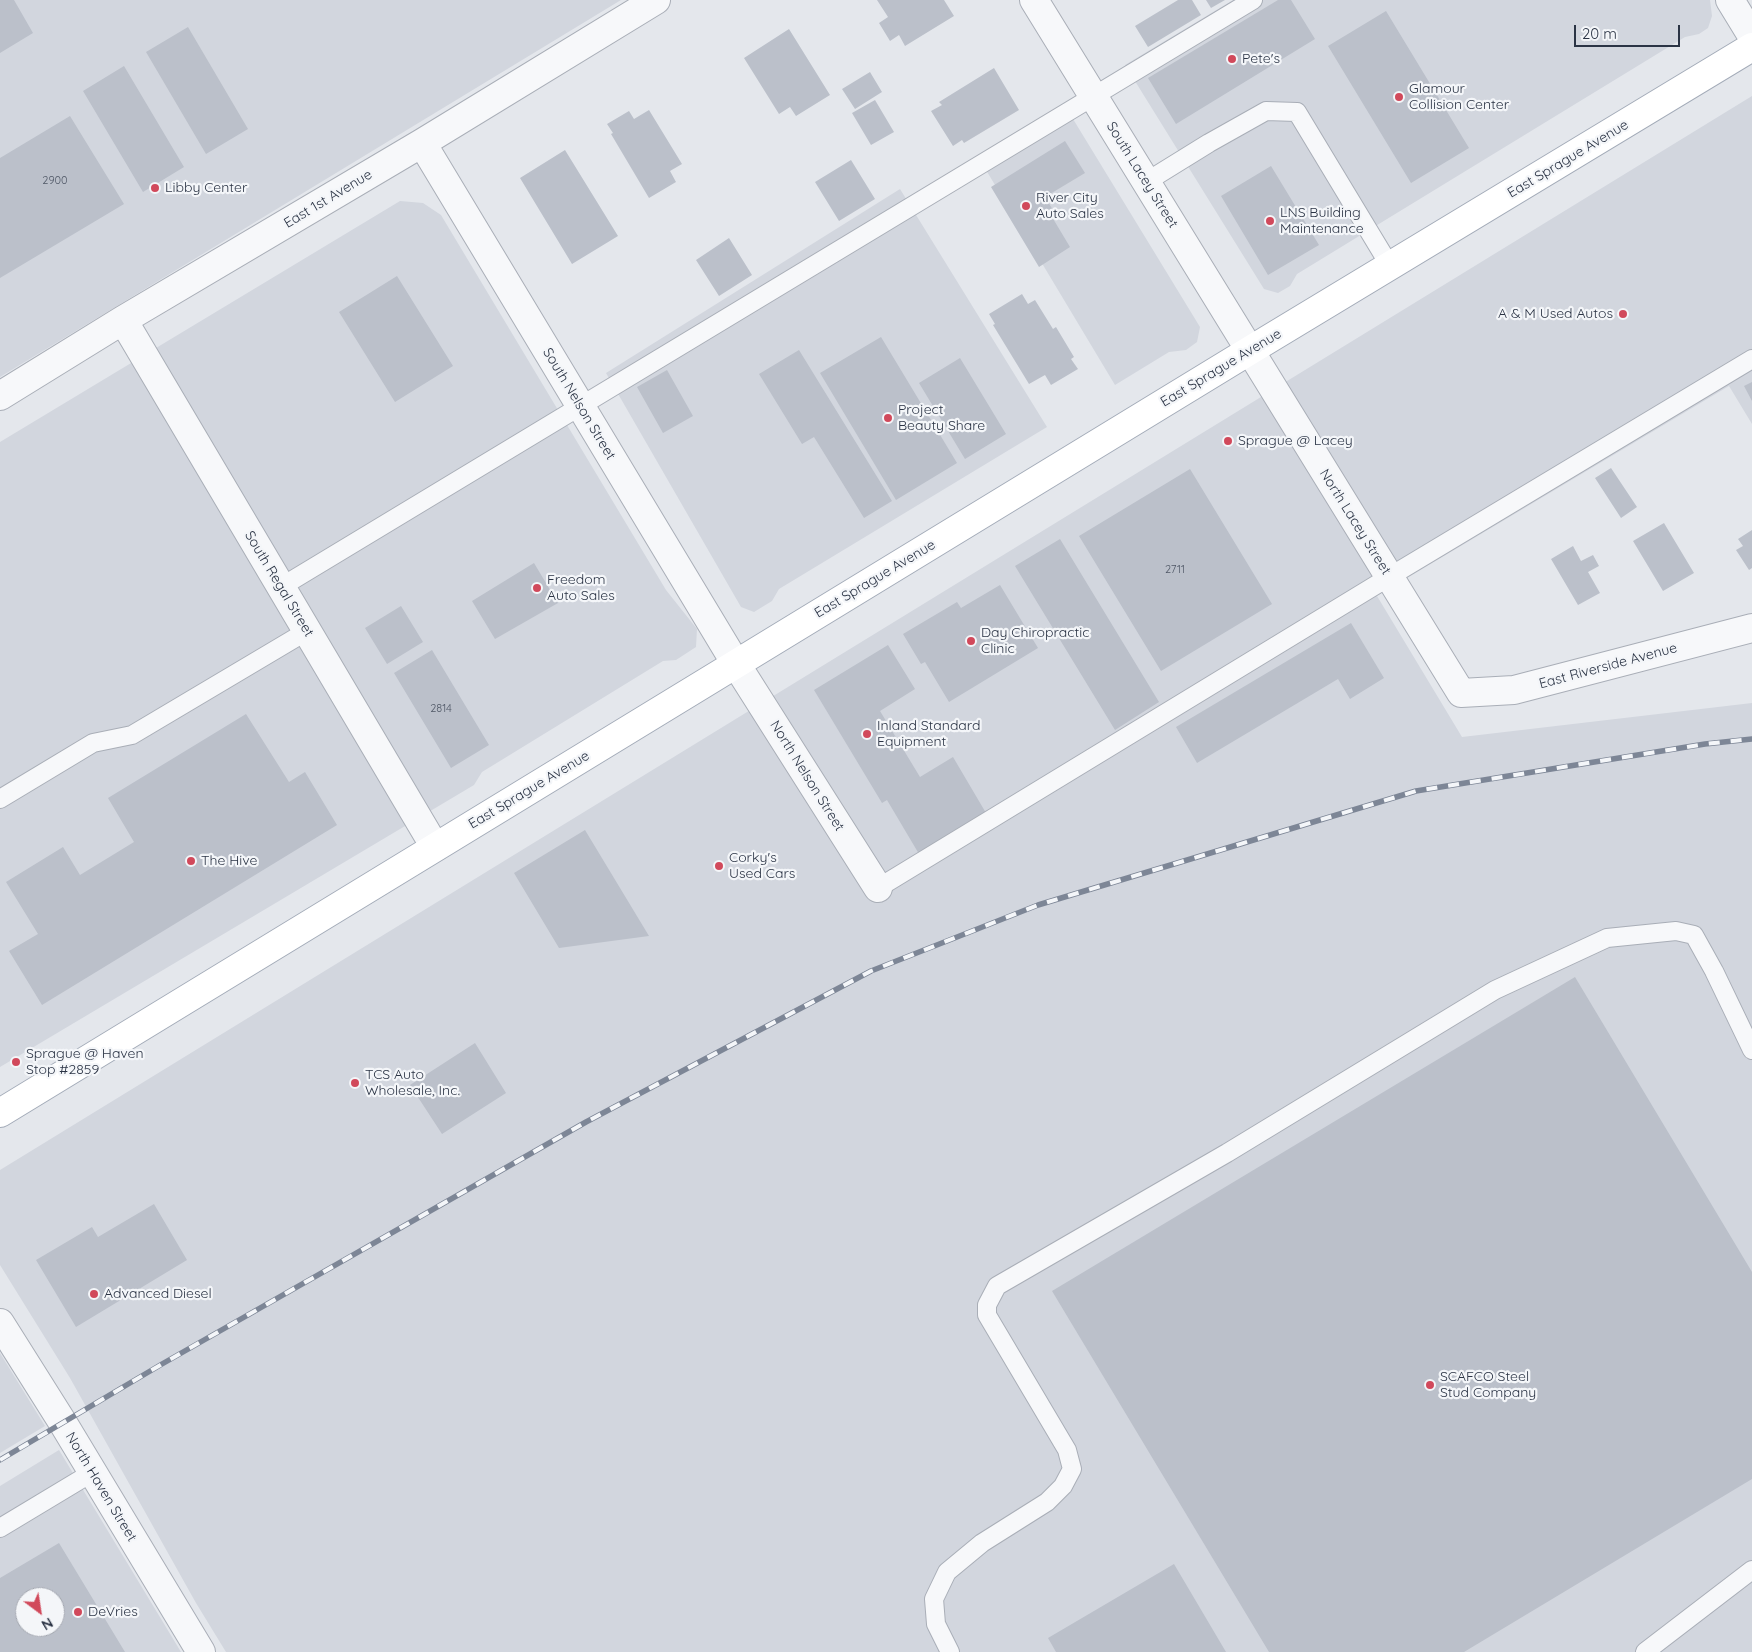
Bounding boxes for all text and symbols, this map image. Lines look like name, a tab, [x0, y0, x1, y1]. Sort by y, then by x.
scale bar	[1577, 15, 1683, 47]
text: 20 m	[1582, 24, 1617, 43]
place label: Pete's	[1242, 51, 1280, 67]
marker: Pete's	[1226, 53, 1238, 65]
place label: Glamour Collision Center	[1409, 81, 1509, 114]
marker: Glamour Collision Center	[1393, 91, 1405, 103]
street label: East Sprague Avenue	[1505, 116, 1631, 202]
street label: South Lacey Street	[1103, 119, 1181, 231]
street label: East 1st Avenue	[281, 166, 375, 232]
house number: 2900	[42, 174, 68, 188]
place label: Libby Center	[165, 180, 247, 196]
marker: Libby Center	[149, 182, 161, 194]
place label: River City Auto Sales	[1036, 190, 1104, 222]
marker: River City Auto Sales	[1020, 200, 1032, 212]
place label: LNS Building Maintenance	[1280, 205, 1364, 238]
marker: LNS Building Maintenance	[1264, 215, 1276, 227]
place label: A & M Used Autos	[1498, 306, 1613, 322]
marker: A & M Used Autos	[1617, 308, 1629, 320]
street label: East Sprague Avenue	[1158, 325, 1284, 411]
street label: South Nelson Street	[539, 345, 619, 463]
place label: Project Beauty Share	[898, 402, 985, 434]
marker: Project Beauty Share	[882, 412, 894, 424]
place label: Sprague @ Lacey	[1238, 433, 1353, 449]
marker: Sprague @ Lacey	[1222, 435, 1234, 447]
street label: North Lacey Street	[1316, 466, 1394, 578]
street label: South Regal Street	[241, 528, 317, 640]
street label: East Sprague Avenue	[812, 536, 938, 622]
house number: 2711	[1165, 563, 1185, 577]
place label: Freedom Auto Sales	[547, 572, 615, 604]
marker: Freedom Auto Sales	[531, 582, 543, 594]
place label: Day Chiropractic Clinic	[981, 625, 1089, 658]
marker: Day Chiropractic Clinic	[965, 635, 977, 647]
street label: East Riverside Avenue	[1537, 639, 1679, 693]
house number: 2814	[430, 702, 452, 716]
street label: North Nelson Street	[766, 718, 848, 834]
place label: Inland Standard Equipment	[877, 718, 980, 750]
marker: Inland Standard Equipment	[861, 728, 873, 740]
street label: East Sprague Avenue	[466, 747, 592, 833]
place label: Corky's Used Cars	[729, 850, 795, 882]
place label: The Hive	[201, 853, 257, 869]
marker: The Hive	[185, 855, 197, 867]
marker: Corky's Used Cars	[713, 860, 725, 872]
place label: Sprague @ Haven Stop #2859	[26, 1046, 144, 1078]
marker: Sprague @ Haven Stop #2859	[10, 1056, 22, 1068]
place label: TCS Auto Wholesale, Inc.	[365, 1067, 460, 1100]
marker: TCS Auto Wholesale, Inc.	[349, 1077, 361, 1089]
place label: Advanced Diesel	[104, 1286, 212, 1302]
marker: Advanced Diesel	[88, 1288, 100, 1300]
place label: SCAFCO Steel Stud Company	[1440, 1369, 1536, 1401]
marker: SCAFCO Steel Stud Company	[1424, 1379, 1436, 1391]
street label: North Haven Street	[62, 1429, 140, 1545]
north arrow	[15, 1587, 65, 1637]
place label: DeVries	[88, 1604, 138, 1620]
marker: DeVries	[72, 1606, 84, 1618]
text: N	[38, 1614, 56, 1634]

